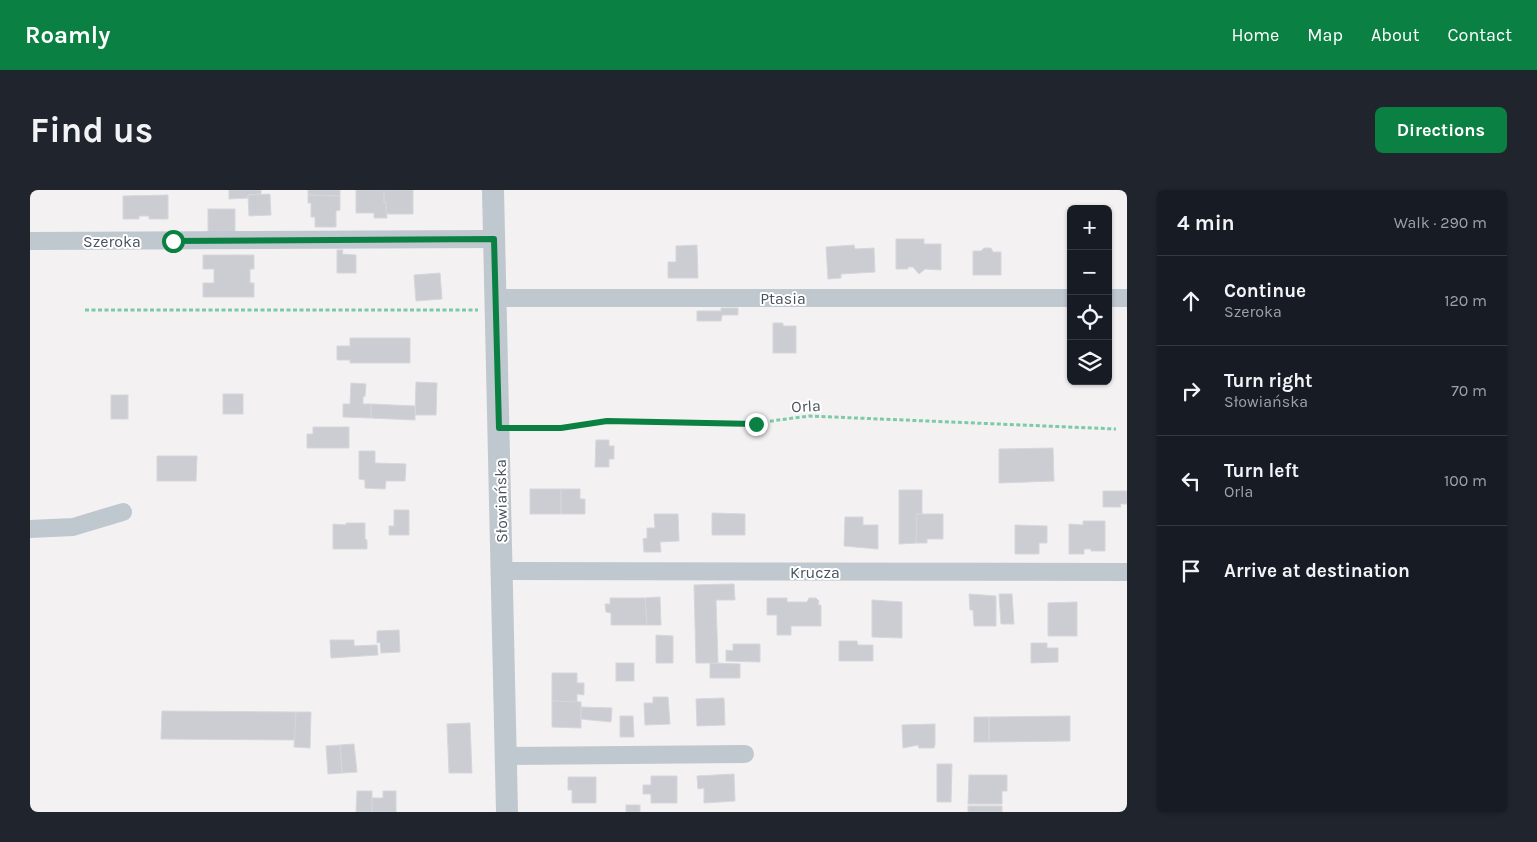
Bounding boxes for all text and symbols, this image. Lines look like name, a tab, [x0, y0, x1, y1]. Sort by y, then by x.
text: Roamly	[25, 21, 110, 49]
text: Home	[1231, 24, 1279, 46]
text: Map	[1307, 24, 1343, 46]
text: About	[1371, 24, 1420, 46]
text: Contact	[1448, 24, 1512, 46]
button: Directions	[1375, 107, 1507, 153]
text: Find us	[30, 110, 153, 151]
map controls	[1067, 205, 1112, 385]
button: +	[1067, 205, 1112, 250]
text: 4 min	[1177, 211, 1235, 235]
text: Walk · 290 m	[1394, 213, 1487, 232]
route start	[162, 230, 185, 253]
street label: Szeroka	[83, 232, 141, 251]
button: −	[1067, 250, 1112, 295]
text: Continue	[1224, 280, 1306, 302]
icon: ahead	[1177, 287, 1205, 315]
street label: Ptasia	[760, 289, 806, 308]
text: 120 m	[1444, 291, 1487, 310]
button: locate	[1067, 295, 1112, 340]
text: Szeroka	[1224, 302, 1282, 321]
button: layers	[1067, 340, 1112, 385]
text: Turn right	[1224, 370, 1313, 392]
icon: right	[1177, 377, 1205, 405]
text: 70 m	[1451, 381, 1487, 400]
text: Słowiańska	[1224, 392, 1308, 411]
street label: Orla	[791, 396, 821, 416]
route end	[745, 413, 768, 436]
street label: Słowiańska	[491, 459, 511, 543]
text: Turn left	[1224, 460, 1299, 482]
icon: left	[1177, 467, 1205, 495]
text: 100 m	[1444, 471, 1487, 490]
text: Orla	[1224, 482, 1253, 501]
icon: arrive	[1177, 557, 1205, 585]
text: Arrive at destination	[1224, 560, 1410, 582]
street label: Krucza	[790, 563, 840, 582]

